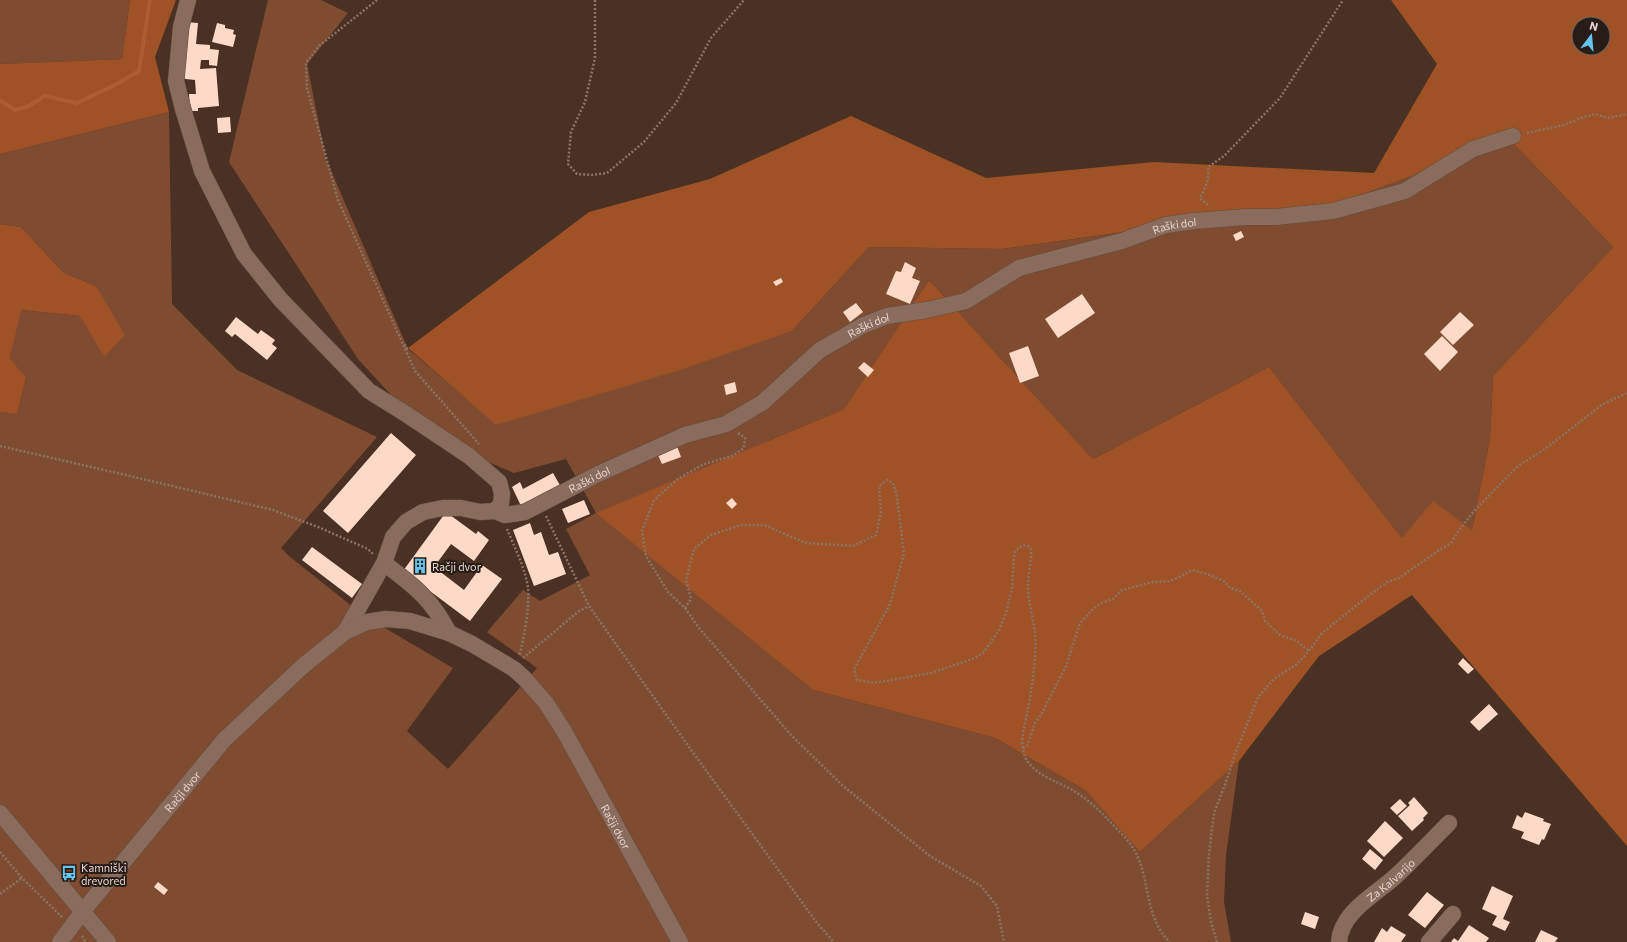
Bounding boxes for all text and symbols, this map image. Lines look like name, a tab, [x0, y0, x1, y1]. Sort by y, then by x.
north arrow	[1571, 16, 1611, 56]
text: N	[1588, 19, 1600, 33]
street label: Raški dol	[1150, 214, 1197, 236]
street label: Raški dol	[845, 309, 890, 340]
street label: Raški dol	[566, 463, 612, 495]
building icon: Račji dvor	[411, 557, 429, 575]
place label: Račji dvor	[432, 560, 482, 573]
street label: Račji dvor	[161, 768, 203, 814]
street label: Račji dvor	[599, 802, 634, 851]
street label: Za Kalvarijo	[1364, 855, 1417, 904]
place label: Kamniški drevored	[81, 861, 127, 887]
bus stop icon: Kamniški drevored	[60, 864, 78, 882]

